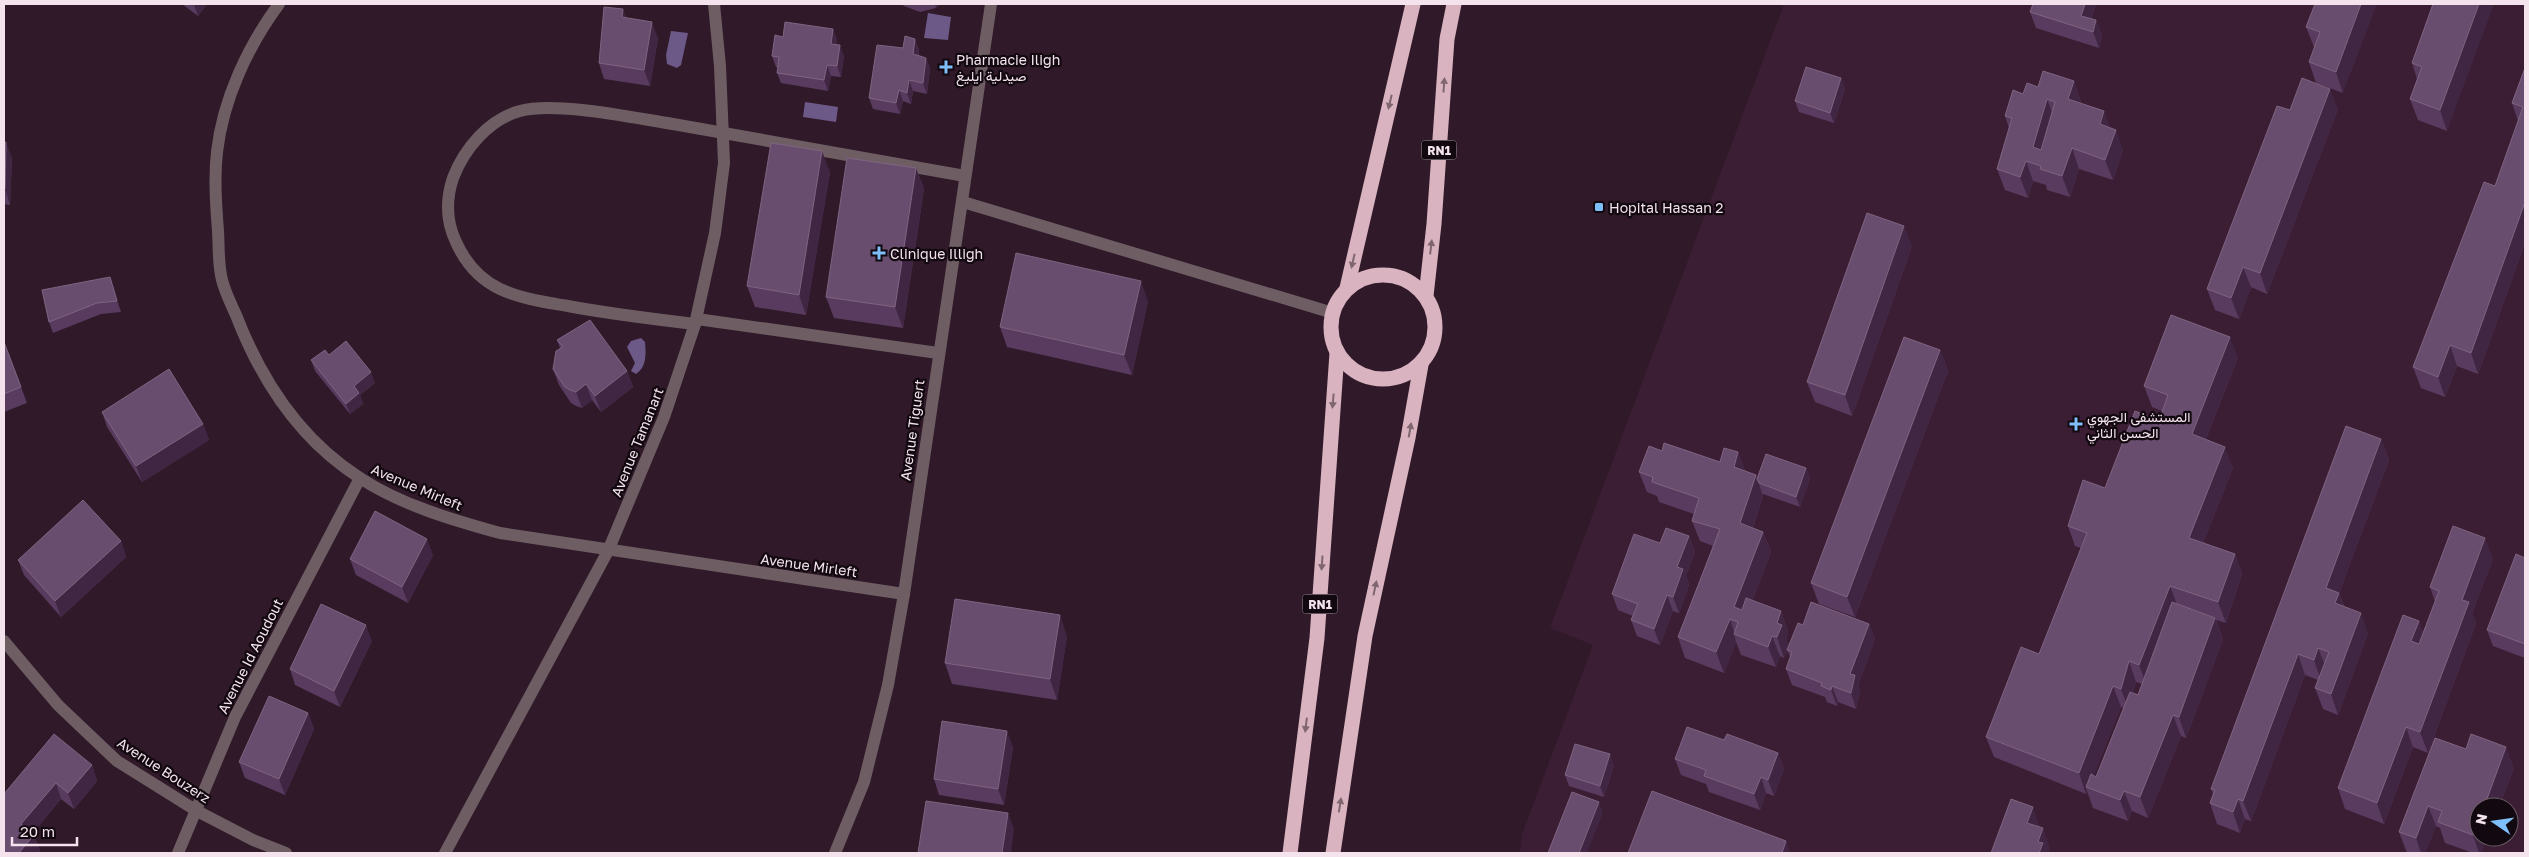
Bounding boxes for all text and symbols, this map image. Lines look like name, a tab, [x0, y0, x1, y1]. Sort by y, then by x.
place label: Pharmacie Iligh صيدلية ايليغ	[956, 51, 1060, 87]
marker: Pharmacie Iligh صيدلية ايليغ	[940, 61, 952, 73]
one-way arrow	[1440, 77, 1448, 93]
one-way arrow	[1386, 95, 1394, 110]
road number: RN1	[1422, 140, 1456, 160]
place label: Hopital Hassan 2	[1609, 199, 1723, 216]
marker: Hopital Hassan 2	[1593, 201, 1605, 213]
one-way arrow	[1427, 239, 1435, 255]
place label: Clinique Illigh	[890, 245, 983, 262]
marker: Clinique Illigh	[872, 246, 886, 260]
one-way arrow	[1349, 253, 1357, 268]
street label: Avenue Tiguert	[896, 378, 928, 482]
street label: Avenue Tamanart	[607, 385, 667, 499]
one-way arrow	[1329, 394, 1337, 410]
place label: المستشفى الجهوي الحسن الثاني	[2087, 408, 2190, 445]
marker: المستشفى الجهوي الحسن الثاني	[2069, 417, 2083, 431]
one-way arrow	[1406, 421, 1414, 437]
street label: Avenue Mirleft	[369, 460, 465, 514]
street label: Avenue Mirleft	[760, 550, 858, 580]
one-way arrow	[1318, 556, 1326, 572]
one-way arrow	[1372, 580, 1380, 596]
road number: RN1	[1302, 594, 1338, 614]
street label: Avenue Id Aoudout	[214, 596, 286, 716]
one-way arrow	[1302, 717, 1310, 733]
street label: Avenue Bouzerz	[114, 734, 214, 806]
one-way arrow	[1336, 797, 1344, 813]
north arrow	[2469, 797, 2519, 847]
text: N	[2471, 812, 2490, 826]
scale bar	[12, 814, 78, 846]
text: 20 m	[20, 822, 55, 840]

